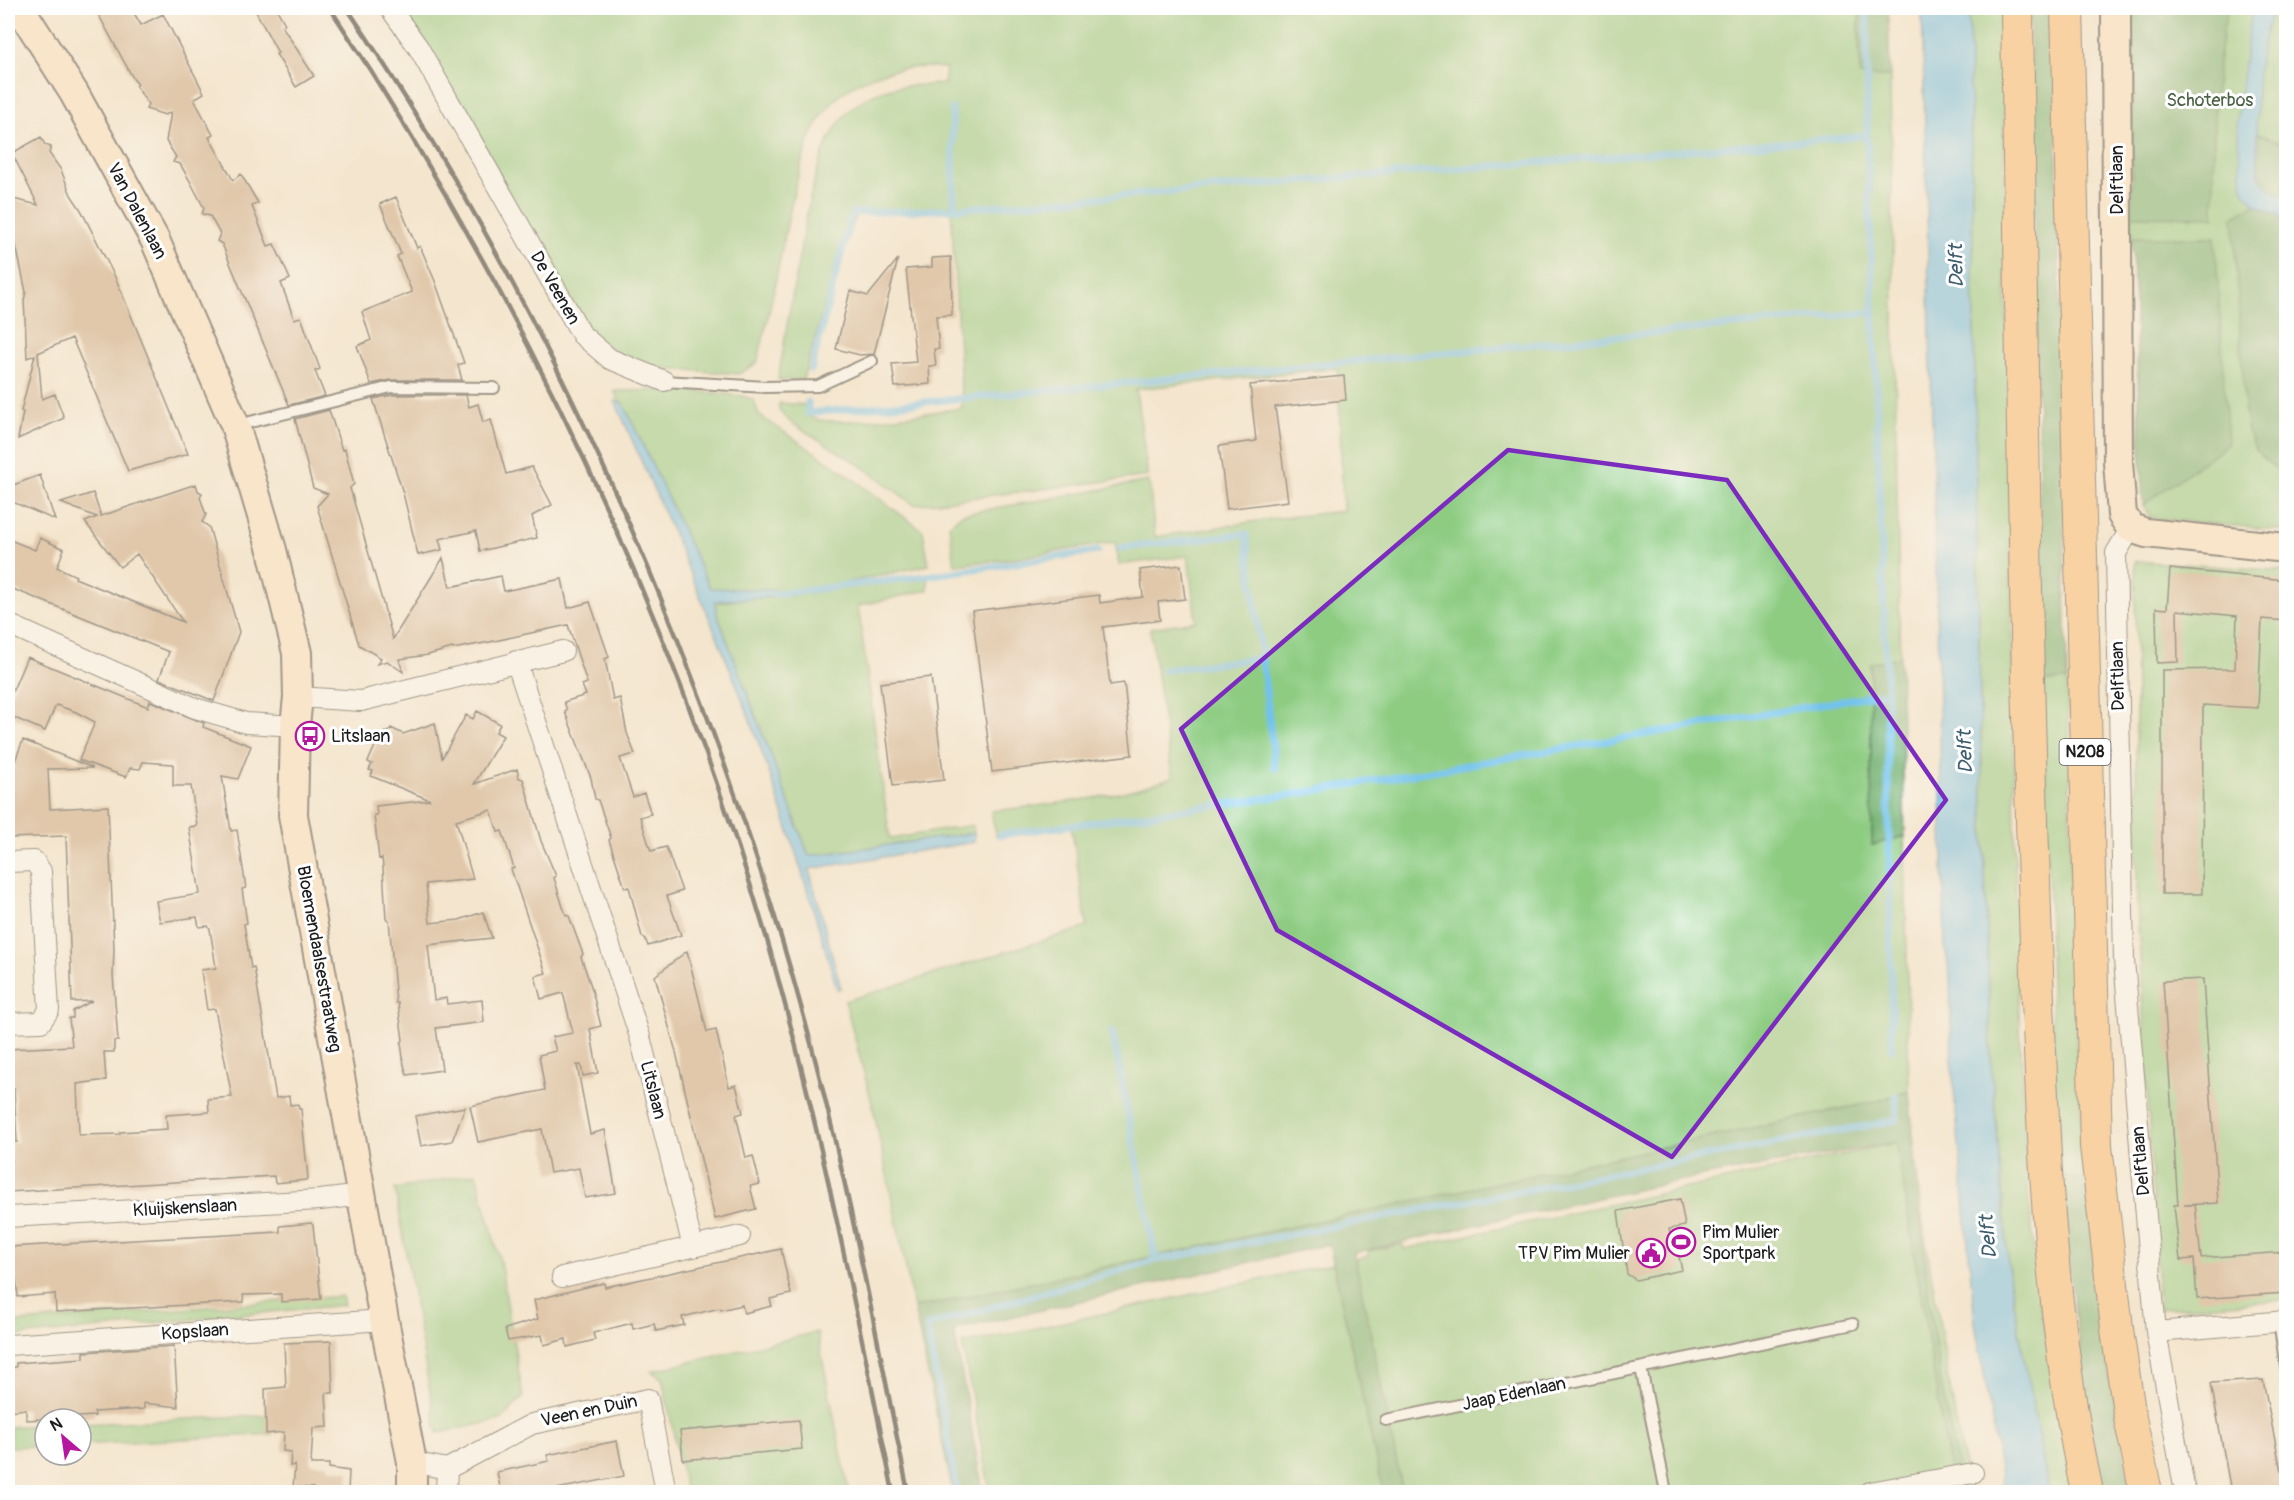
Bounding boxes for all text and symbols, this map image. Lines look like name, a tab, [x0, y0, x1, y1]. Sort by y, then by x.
park label: Schoterbos	[2167, 89, 2253, 112]
street label: Delftlaan	[2106, 145, 2129, 215]
street label: Van Dalenlaan	[102, 159, 172, 263]
water label: Delft	[1943, 242, 1969, 288]
street label: De Veenen	[525, 247, 585, 329]
street label: Delftlaan	[2106, 641, 2130, 711]
bus stop icon: Litslaan	[294, 720, 326, 752]
place label: Litslaan	[331, 725, 390, 748]
water label: Delft	[1952, 728, 1978, 774]
road number: N208	[2060, 739, 2110, 765]
street label: Bloemendaalsestraatweg	[291, 864, 347, 1054]
street label: Litslaan	[635, 1058, 671, 1122]
street label: Delftlaan	[2127, 1125, 2155, 1197]
street label: Kluijskenslaan	[132, 1194, 238, 1222]
water label: Delft	[1973, 1212, 2002, 1260]
place label: Pim Mulier Sportpark	[1702, 1221, 1780, 1265]
sports icon: Pim Mulier Sportpark	[1665, 1226, 1697, 1258]
public building icon: TPV Pim Mulier	[1635, 1237, 1667, 1269]
place label: TPV Pim Mulier	[1518, 1242, 1631, 1265]
street label: Kopslaan	[160, 1318, 230, 1346]
street label: Jaap Edenlaan	[1460, 1372, 1568, 1416]
street label: Veen en Duin	[539, 1390, 639, 1432]
north arrow	[33, 1407, 93, 1467]
text: N	[47, 1413, 66, 1436]

